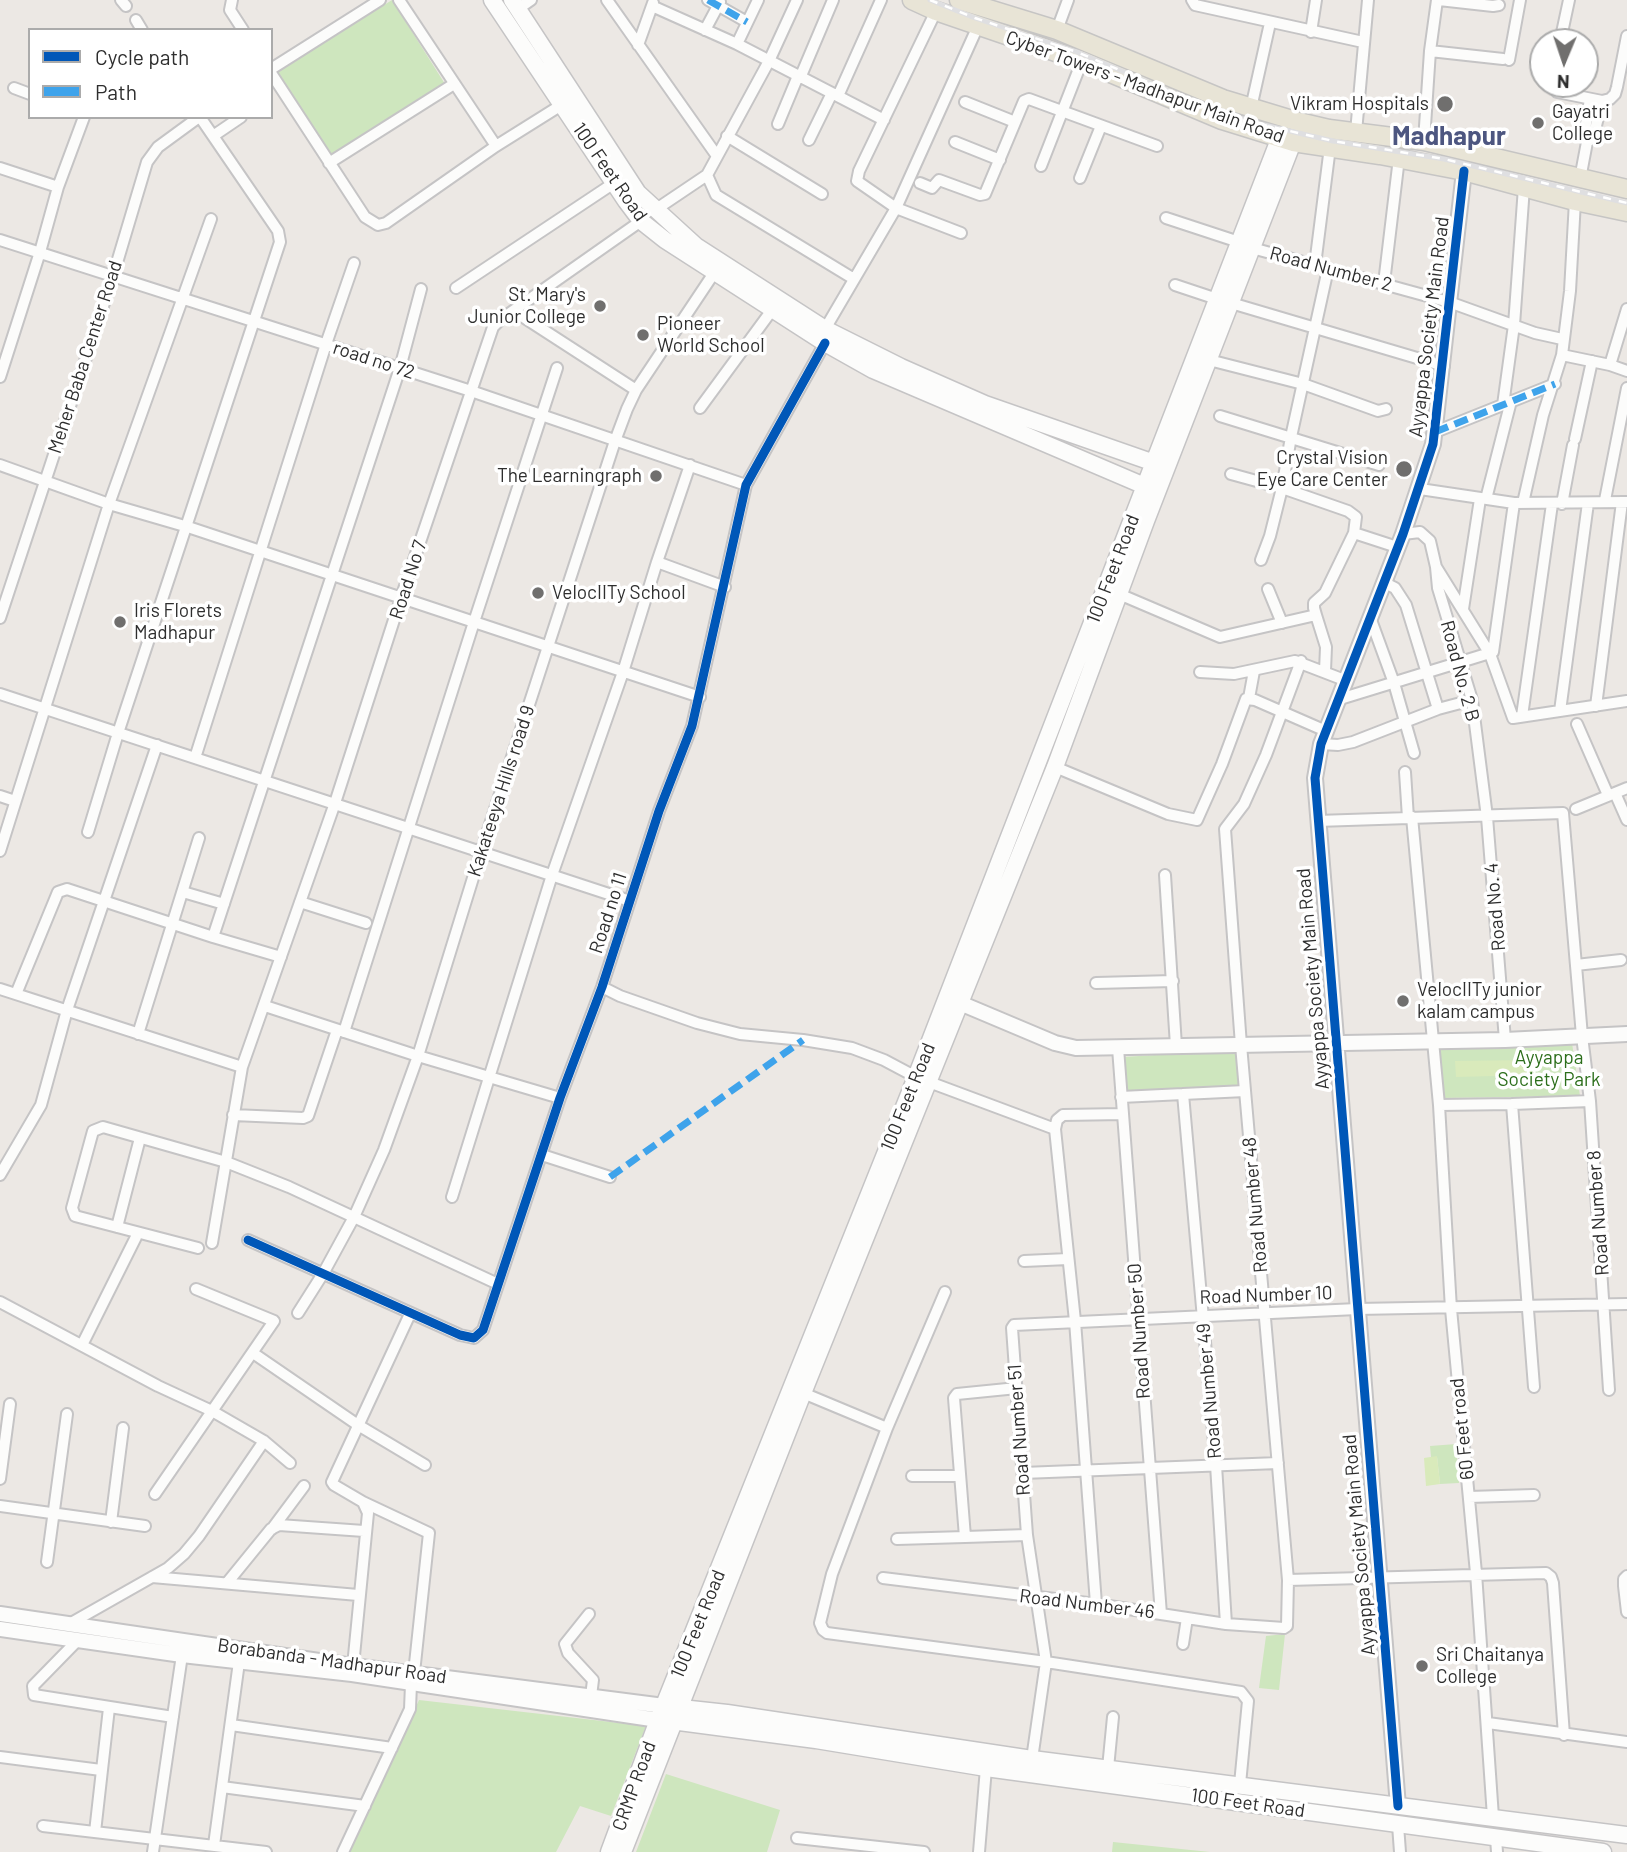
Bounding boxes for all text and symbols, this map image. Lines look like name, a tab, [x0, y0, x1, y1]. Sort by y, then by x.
street label: Cyber Towers - Madhapur Main Road	[1003, 26, 1287, 148]
legend	[28, 28, 273, 119]
north arrow	[1529, 28, 1599, 98]
text: Cycle path	[95, 44, 189, 69]
text: N	[1557, 71, 1570, 94]
text: Path	[95, 79, 137, 104]
place label: Vikram Hospitals	[1290, 93, 1429, 115]
marker: Vikram Hospitals	[1435, 94, 1455, 114]
place label: Gayatri College	[1552, 101, 1613, 145]
marker: Gayatri College	[1530, 115, 1546, 131]
street label: 100 Feet Road	[568, 118, 652, 226]
district label: Madhapur	[1392, 120, 1506, 152]
street label: Ayyappa Society Main Road	[1404, 215, 1454, 439]
street label: Road Number 2	[1267, 242, 1395, 296]
street label: Meher Baba Center Road	[43, 258, 127, 456]
place label: St. Mary's Junior College	[468, 284, 586, 328]
marker: St. Mary's Junior College	[592, 298, 608, 314]
place label: Pioneer World School	[657, 313, 765, 357]
marker: Pioneer World School	[635, 327, 651, 343]
street label: road no 72	[330, 336, 418, 384]
place label: Crystal Vision Eye Care Center	[1257, 447, 1388, 491]
marker: Crystal Vision Eye Care Center	[1394, 459, 1414, 479]
place label: The Learningraph	[497, 465, 642, 487]
marker: The Learningraph	[648, 468, 664, 484]
street label: 100 Feet Road	[1082, 511, 1144, 627]
street label: Road No 7	[385, 538, 431, 622]
place label: VelocIITy School	[552, 582, 686, 604]
marker: VelocIITy School	[530, 585, 546, 601]
place label: Iris Florets Madhapur	[134, 600, 222, 644]
marker: Iris Florets Madhapur	[112, 614, 128, 630]
street label: Road No. 2 B	[1436, 618, 1484, 724]
street label: Kakateeya Hills road 9	[463, 702, 539, 880]
street label: Road No. 4	[1480, 862, 1510, 952]
street label: Ayyappa Society Main Road	[1292, 867, 1334, 1091]
street label: Road no 11	[584, 870, 632, 956]
place label: VelocIITy junior kalam campus	[1417, 979, 1542, 1023]
marker: VelocIITy junior kalam campus	[1395, 993, 1411, 1009]
street label: 100 Feet Road	[876, 1040, 940, 1154]
park label: Ayyappa Society Park	[1498, 1047, 1600, 1091]
street label: Road Number 48	[1238, 1136, 1272, 1274]
street label: Road Number 8	[1582, 1150, 1614, 1276]
street label: Road Number 50	[1123, 1262, 1155, 1400]
street label: Road Number 10	[1199, 1281, 1333, 1309]
street label: Road Number 49	[1192, 1322, 1226, 1460]
street label: Road Number 51	[1003, 1364, 1035, 1496]
street label: 60 Feet road	[1445, 1377, 1479, 1481]
street label: Ayyappa Society Main Road	[1338, 1433, 1380, 1657]
street label: 100 Feet Road	[666, 1567, 730, 1681]
street label: Road Number 46	[1018, 1584, 1156, 1624]
street label: Borabanda - Madhapur Road	[216, 1634, 448, 1688]
place label: Sri Chaitanya College	[1436, 1644, 1544, 1688]
marker: Sri Chaitanya College	[1414, 1658, 1430, 1674]
street label: CRMP Road	[607, 1738, 661, 1834]
street label: 100 Feet Road	[1190, 1784, 1306, 1822]

